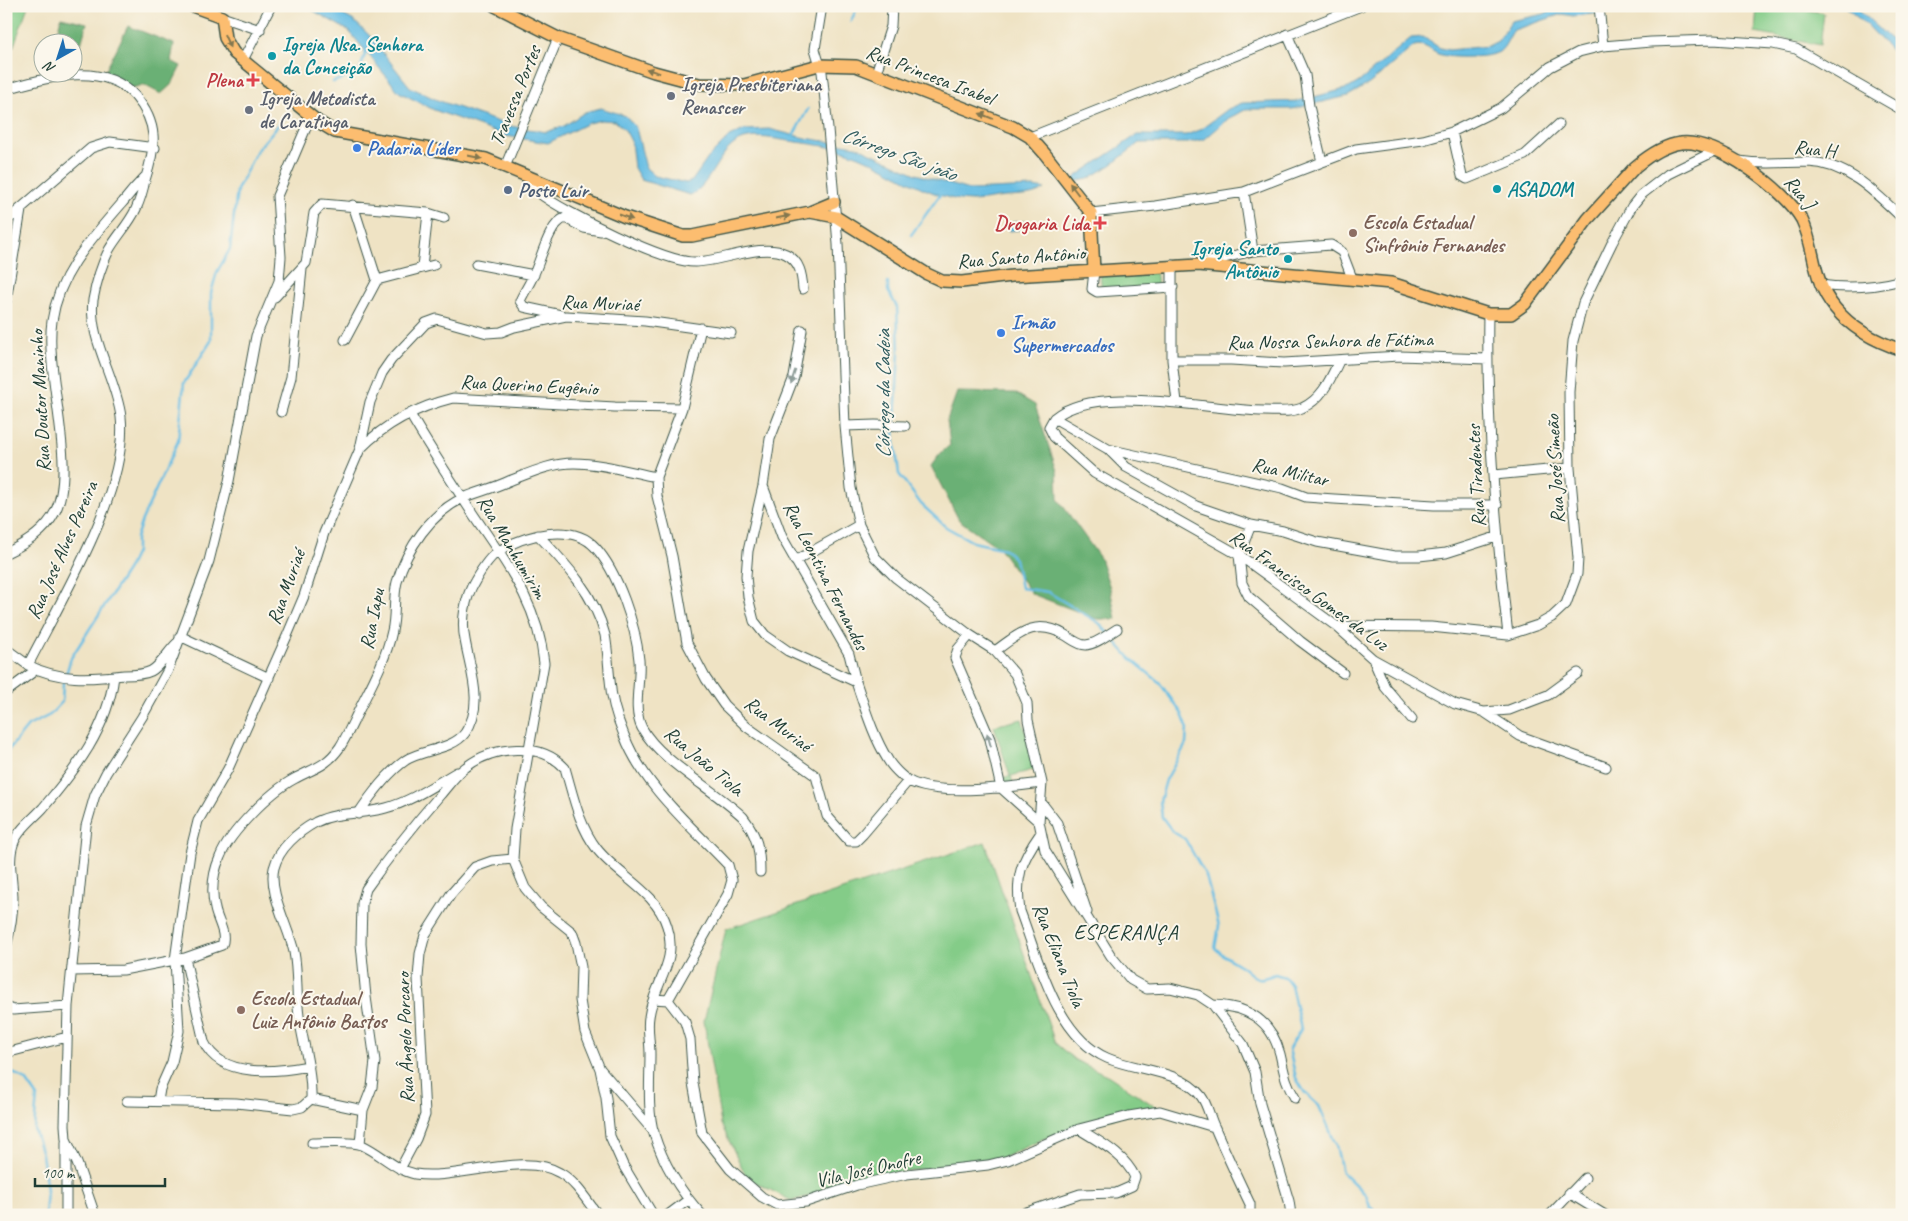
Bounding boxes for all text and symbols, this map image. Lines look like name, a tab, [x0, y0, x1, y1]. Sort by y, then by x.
north arrow	[32, 32, 82, 82]
place label: Igreja Nsa. Senhora da Conceição	[282, 32, 424, 80]
one-way arrow	[224, 34, 232, 48]
street label: Rua Princesa Isabel	[863, 39, 1001, 112]
street label: Travessa Portes	[484, 40, 547, 150]
marker: Igreja Nsa. Senhora da Conceição	[266, 50, 278, 62]
text: N	[40, 57, 59, 77]
one-way arrow	[645, 67, 660, 75]
place label: Plena	[206, 68, 245, 93]
place label: Igreja Presbiteriana Renascer	[681, 72, 823, 120]
marker: Plena	[247, 74, 259, 86]
place label: Igreja Metodista de Caratinga	[259, 86, 376, 134]
marker: Igreja Presbiteriana Renascer	[665, 90, 677, 102]
marker: Igreja Metodista de Caratinga	[243, 104, 255, 116]
one-way arrow	[978, 112, 993, 120]
water label: Córrego São joão	[838, 121, 962, 188]
street label: Rua H	[1793, 134, 1840, 164]
place label: Padaria Líder	[367, 136, 463, 161]
marker: Padaria Líder	[351, 142, 363, 154]
one-way arrow	[467, 153, 482, 161]
street label: Rua J	[1779, 170, 1823, 216]
place label: ASADOM	[1507, 177, 1574, 202]
place label: Posto Lair	[518, 178, 591, 203]
one-way arrow	[1069, 182, 1079, 196]
marker: ASADOM	[1491, 183, 1503, 195]
marker: Posto Lair	[502, 184, 514, 196]
place label: Escola Estadual Sinfrônio Fernandes	[1363, 210, 1506, 258]
place label: Drogaria Lida	[994, 211, 1092, 236]
one-way arrow	[775, 213, 790, 221]
one-way arrow	[618, 214, 633, 221]
marker: Drogaria Lida	[1094, 217, 1106, 229]
marker: Escola Estadual Sinfrônio Fernandes	[1347, 227, 1359, 239]
place label: Igreja Santo Antônio	[1190, 236, 1280, 284]
street label: Rua Santo Antônio	[956, 240, 1088, 274]
marker: Igreja Santo Antônio	[1282, 253, 1294, 265]
street label: Rua Muriaé	[561, 289, 643, 317]
place label: Irmão Supermercados	[1011, 310, 1115, 358]
street label: Rua Doutor Maninho	[24, 327, 56, 473]
marker: Irmão Supermercados	[995, 327, 1007, 339]
street label: Rua Nossa Senhora de Fátima	[1227, 327, 1435, 355]
water label: Córrego da Cadeia	[870, 328, 896, 458]
street label: Rua Querino Eugênio	[460, 369, 600, 401]
one-way arrow	[789, 370, 796, 385]
street label: Rua José Simeão	[1540, 413, 1570, 524]
street label: Rua Tiradentes	[1461, 422, 1491, 528]
street label: Rua Militar	[1249, 452, 1332, 493]
street label: Rua José Alves Pereira	[20, 475, 104, 623]
street label: Rua Manhumirim	[471, 491, 554, 605]
street label: Rua Leontina Fernandes	[778, 497, 875, 656]
street label: Rua Francisco Gomes da Luz	[1225, 524, 1395, 657]
street label: Rua Muriaé	[261, 543, 312, 628]
street label: Rua Iapu	[354, 585, 390, 652]
street label: Rua Muriaé	[739, 691, 819, 759]
street label: Rua João Tiola	[659, 720, 750, 802]
one-way arrow	[985, 733, 993, 748]
street label: Rua Eliana Tiola	[1027, 899, 1092, 1013]
district label: ESPERANÇA	[1074, 919, 1179, 945]
street label: Rua Ângelo Porcaro	[390, 970, 420, 1104]
place label: Escola Estadual Luiz Antônio Bastos	[251, 986, 388, 1034]
marker: Escola Estadual Luiz Antônio Bastos	[235, 1004, 247, 1016]
street label: Vila José Onofre	[813, 1144, 924, 1193]
scale bar	[35, 1156, 165, 1188]
text: 100 m	[42, 1164, 76, 1183]

